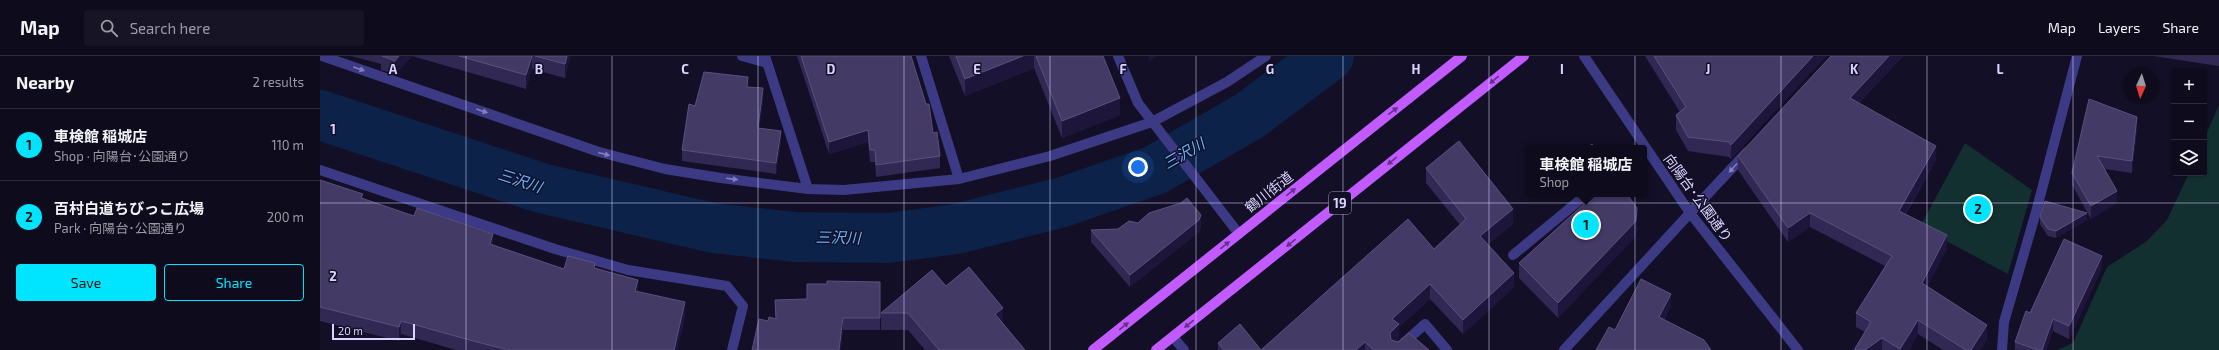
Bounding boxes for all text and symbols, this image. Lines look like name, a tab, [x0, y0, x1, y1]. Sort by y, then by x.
search box	[84, 10, 364, 46]
text: Map	[20, 16, 60, 39]
icon: search	[98, 17, 120, 39]
text: Search here	[130, 19, 210, 37]
text: Map	[2048, 19, 2076, 36]
text: Layers	[2098, 19, 2140, 36]
text: Share	[2162, 19, 2199, 36]
text: A	[389, 61, 398, 77]
text: B	[535, 61, 543, 77]
text: C	[681, 61, 689, 77]
text: D	[827, 61, 836, 77]
text: E	[973, 61, 981, 77]
text: F	[1119, 61, 1127, 77]
text: G	[1266, 61, 1274, 77]
text: H	[1412, 61, 1421, 77]
text: I	[1560, 61, 1564, 77]
text: J	[1706, 61, 1710, 77]
text: K	[1850, 61, 1859, 77]
text: L	[1997, 61, 2004, 77]
one-way arrow	[353, 66, 365, 72]
north arrow	[2123, 68, 2159, 104]
map controls	[2171, 68, 2207, 176]
button: +	[2171, 68, 2207, 104]
text: Nearby	[16, 72, 74, 92]
text: 2 results	[252, 74, 304, 90]
one-way arrow	[1488, 76, 1499, 85]
button: −	[2171, 104, 2207, 140]
one-way arrow	[1387, 107, 1398, 116]
one-way arrow	[476, 108, 488, 114]
text: 1	[330, 121, 336, 137]
text: 車検館 稲城店	[54, 127, 147, 145]
water label: 三沢川	[1160, 133, 1209, 172]
text: 1	[26, 137, 32, 153]
text: 110 m	[272, 137, 304, 153]
button: layers	[2171, 140, 2207, 176]
popup	[1525, 145, 1647, 197]
text: Shop · 向陽台･公園通り	[54, 148, 190, 164]
street label: 向陽台･公園通り	[1661, 150, 1736, 245]
one-way arrow	[598, 151, 611, 157]
text: 車検館 稲城店	[1539, 155, 1633, 173]
your location	[1128, 157, 1148, 177]
one-way arrow	[1387, 157, 1398, 166]
one-way arrow	[1728, 163, 1738, 173]
water label: 三沢川	[496, 165, 546, 196]
street label: 鶴川街道	[1241, 168, 1296, 216]
text: Shop	[1539, 174, 1569, 190]
one-way arrow	[726, 176, 738, 182]
one-way arrow	[1286, 188, 1297, 197]
road number: 19	[1329, 192, 1351, 214]
pin: 2	[1965, 194, 1991, 224]
text: 百村白道ちびっこ広場	[54, 199, 204, 217]
text: 2	[25, 209, 33, 225]
text: 200 m	[267, 209, 304, 225]
pin: 1	[1573, 210, 1599, 240]
text: Park · 向陽台･公園通り	[54, 220, 187, 236]
water label: 三沢川	[815, 228, 863, 246]
one-way arrow	[1285, 238, 1296, 247]
one-way arrow	[1220, 240, 1231, 249]
button: Save	[16, 264, 156, 301]
button: Share	[164, 264, 304, 301]
text: 2	[329, 268, 337, 284]
one-way arrow	[1184, 319, 1195, 328]
one-way arrow	[1118, 321, 1129, 330]
scale bar	[332, 322, 415, 341]
text: 20 m	[338, 324, 363, 337]

